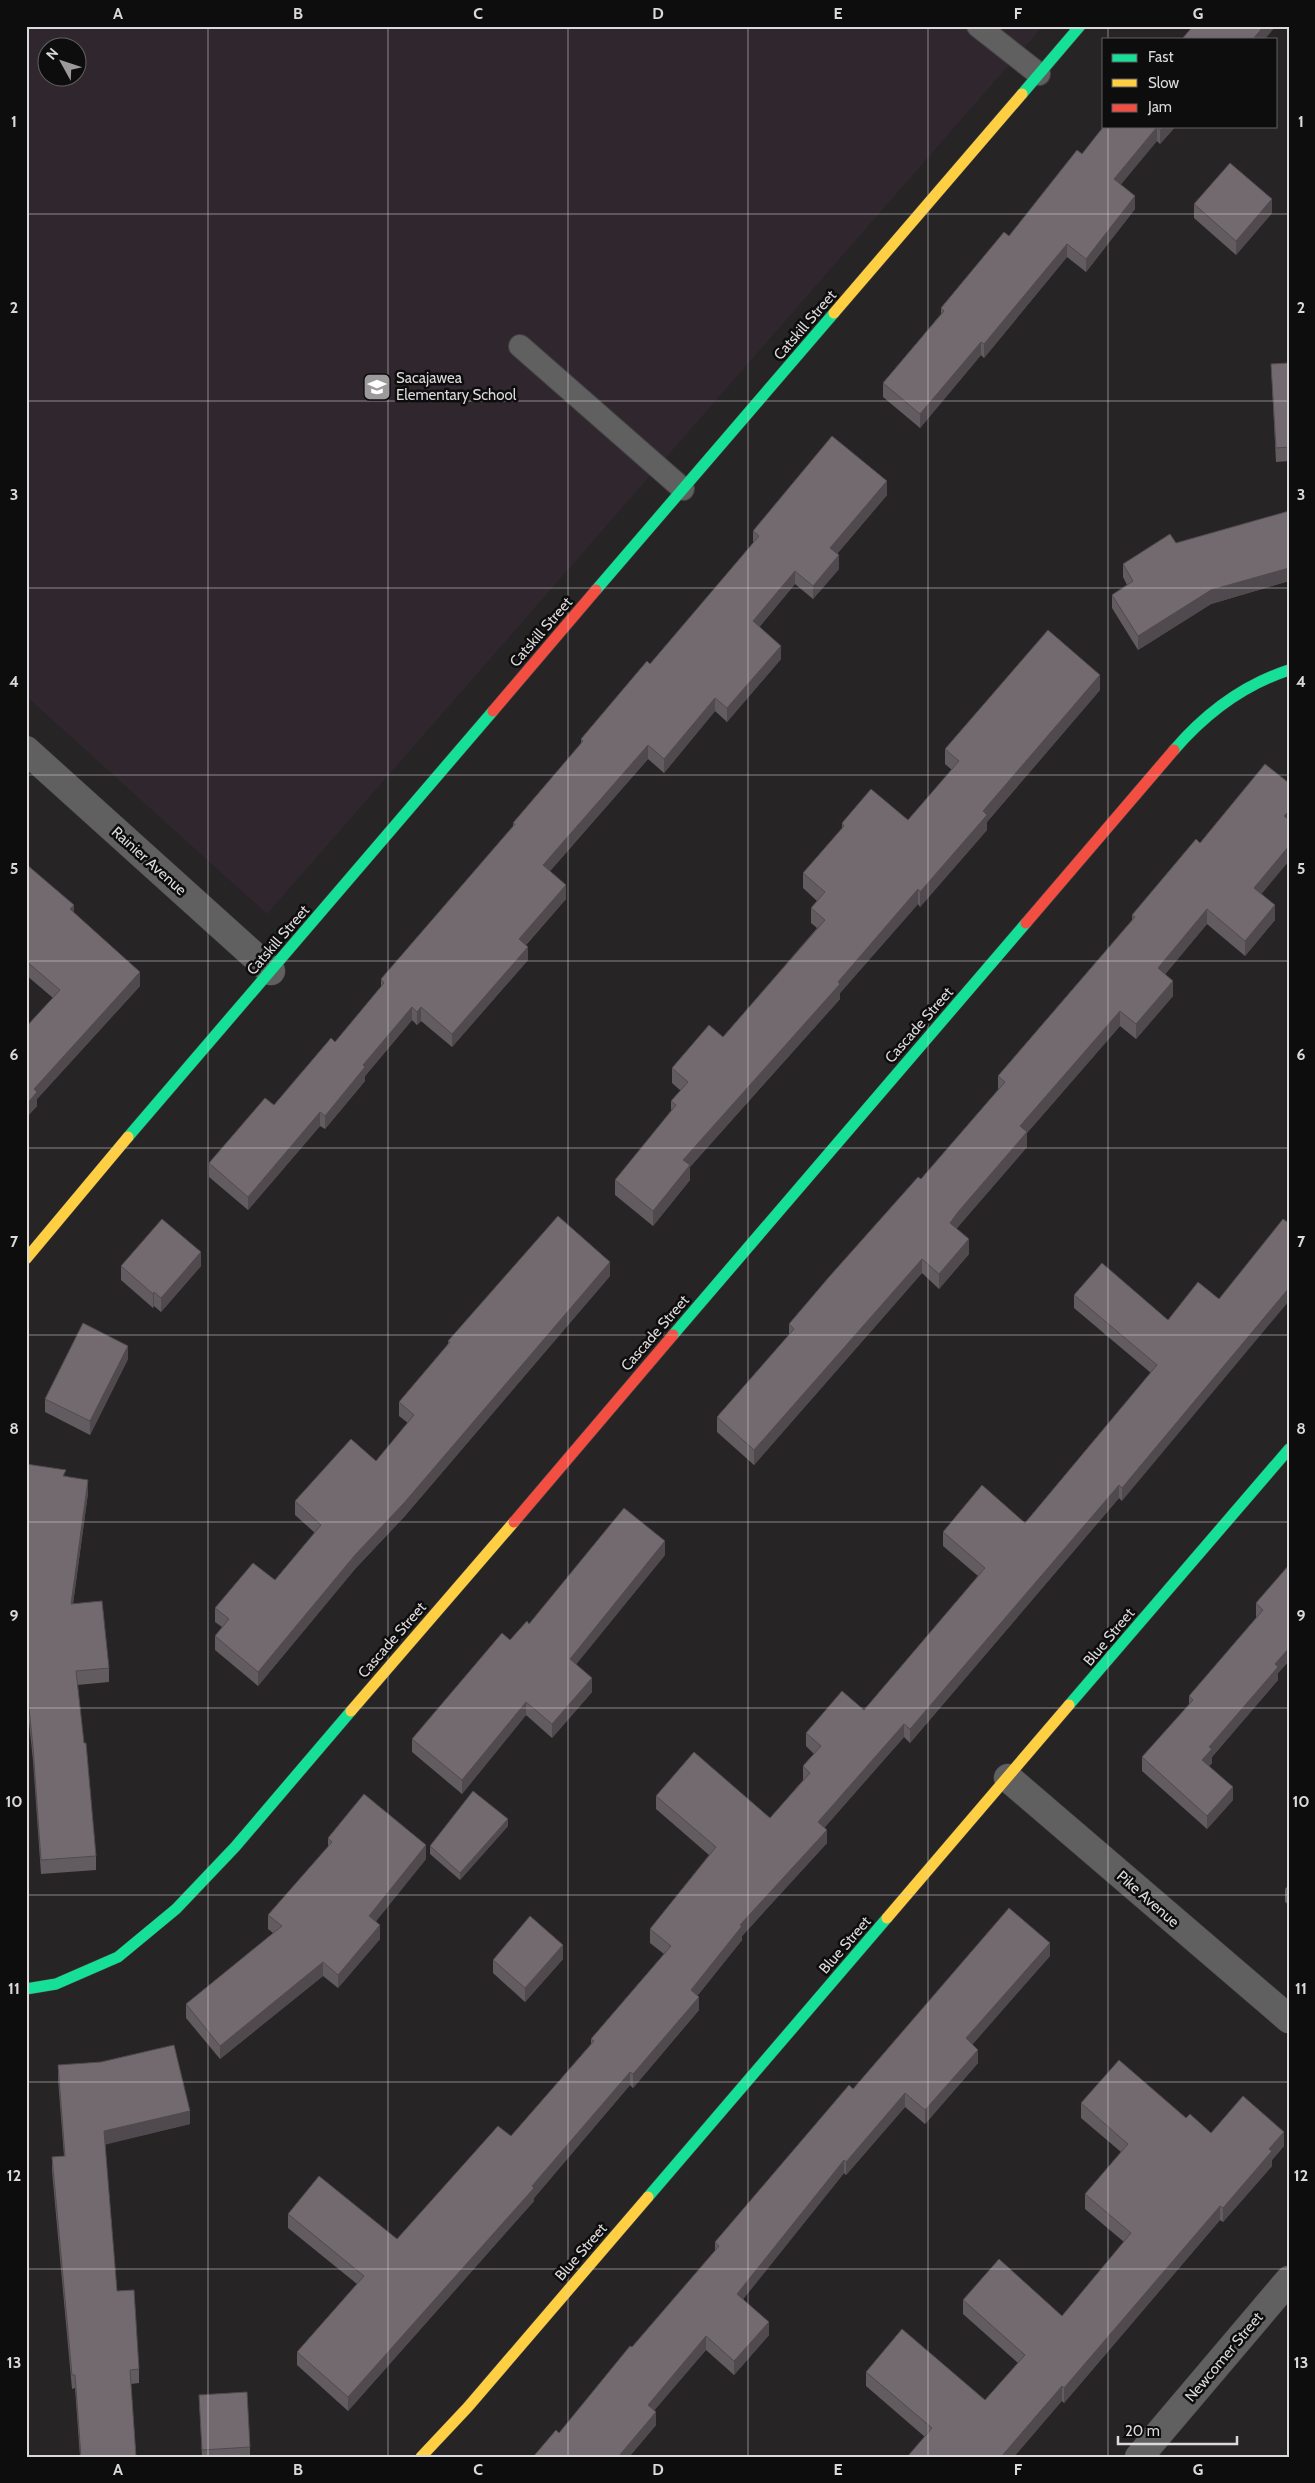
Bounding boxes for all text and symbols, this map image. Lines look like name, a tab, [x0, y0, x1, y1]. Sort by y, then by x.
text: A	[113, 4, 123, 23]
text: B	[293, 4, 303, 23]
text: C	[473, 4, 483, 23]
text: D	[652, 4, 664, 23]
text: E	[833, 4, 843, 23]
text: F	[1014, 4, 1023, 23]
text: G	[1193, 4, 1203, 23]
north arrow	[38, 38, 88, 88]
legend	[1102, 38, 1278, 128]
text: N	[42, 44, 62, 63]
text: Fast	[1148, 48, 1173, 66]
text: Slow	[1148, 74, 1179, 92]
text: Jam	[1147, 98, 1172, 116]
text: 1	[11, 112, 17, 131]
text: 1	[1298, 112, 1304, 131]
street label: Catskill Street	[770, 286, 840, 364]
text: 2	[10, 298, 18, 317]
text: 2	[1297, 298, 1305, 317]
place label: Sacajawea Elementary School	[396, 369, 517, 404]
school or university icon: Sacajawea Elementary School	[362, 372, 392, 402]
text: 3	[10, 485, 18, 504]
text: 3	[1297, 485, 1305, 504]
street label: Catskill Street	[506, 593, 576, 671]
text: 4	[9, 672, 19, 691]
text: 4	[1296, 672, 1306, 691]
street label: Rainier Avenue	[108, 823, 190, 899]
text: 5	[10, 859, 18, 878]
text: 5	[1297, 859, 1305, 878]
street label: Catskill Street	[243, 901, 313, 979]
street label: Cascade Street	[881, 983, 957, 1067]
text: 6	[10, 1045, 19, 1064]
text: 6	[1297, 1045, 1306, 1064]
text: 7	[10, 1232, 19, 1251]
text: 7	[1297, 1232, 1306, 1251]
street label: Cascade Street	[617, 1291, 693, 1375]
text: 8	[9, 1419, 19, 1438]
text: 8	[1296, 1419, 1306, 1438]
street label: Cascade Street	[354, 1598, 430, 1682]
street label: Blue Street	[1080, 1604, 1138, 1670]
text: 9	[10, 1606, 19, 1625]
text: 9	[1297, 1606, 1306, 1625]
text: 10	[5, 1792, 23, 1811]
text: 10	[1292, 1792, 1310, 1811]
street label: Pike Avenue	[1113, 1867, 1183, 1931]
street label: Blue Street	[815, 1913, 875, 1977]
text: 11	[8, 1979, 20, 1998]
text: 11	[1295, 1979, 1307, 1998]
text: 12	[7, 2166, 21, 2185]
text: 12	[1294, 2166, 1308, 2185]
street label: Blue Street	[551, 2220, 611, 2284]
street label: Newcomer Street	[1181, 2309, 1267, 2405]
text: 13	[7, 2353, 21, 2372]
text: 13	[1294, 2353, 1308, 2372]
scale bar	[1118, 2413, 1236, 2445]
text: 20 m	[1125, 2422, 1160, 2440]
text: A	[113, 2460, 123, 2479]
text: B	[293, 2460, 303, 2479]
text: C	[473, 2460, 483, 2479]
text: D	[652, 2460, 664, 2479]
text: E	[833, 2460, 843, 2479]
text: F	[1014, 2460, 1023, 2479]
text: G	[1193, 2460, 1203, 2479]

